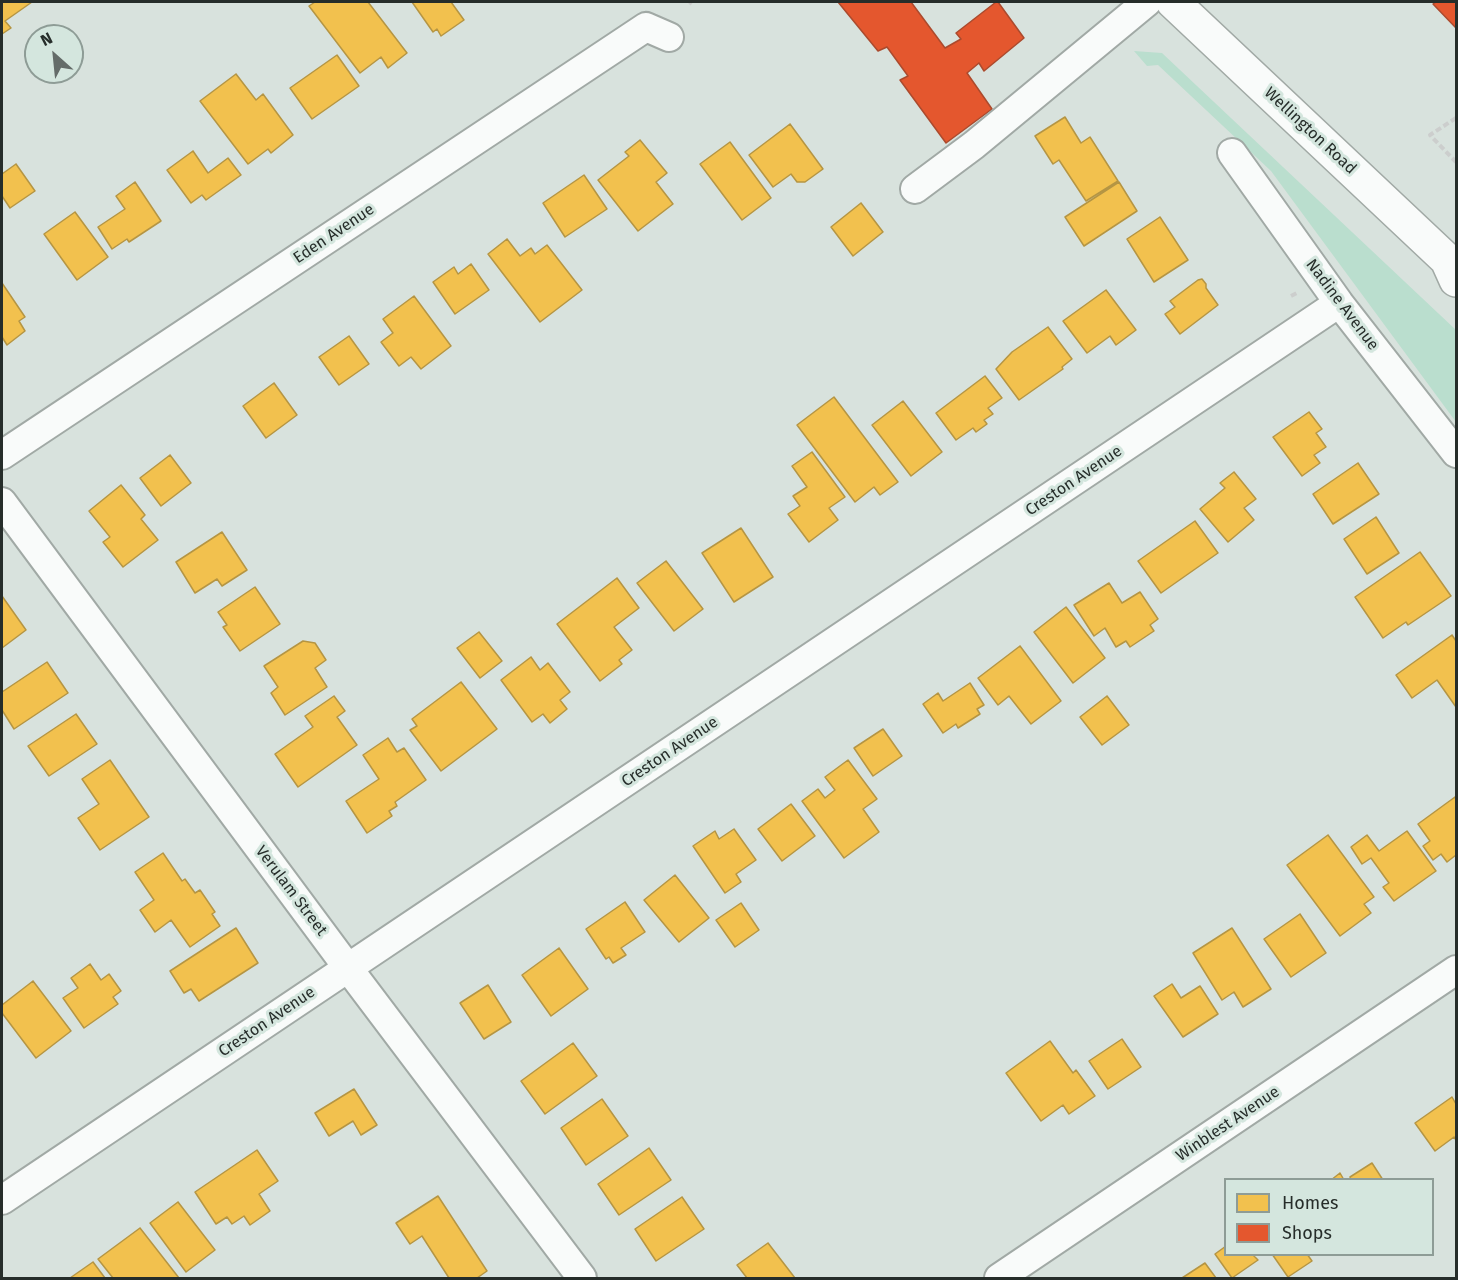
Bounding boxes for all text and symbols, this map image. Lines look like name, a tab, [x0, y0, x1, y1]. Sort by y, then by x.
north arrow	[24, 24, 84, 84]
text: N	[37, 28, 56, 50]
street label: Wellington Road	[1260, 83, 1360, 179]
street label: Eden Avenue	[290, 200, 378, 268]
street label: Nadine Avenue	[1301, 256, 1383, 354]
street label: Creston Avenue	[1022, 442, 1126, 520]
street label: Creston Avenue	[618, 713, 722, 791]
street label: Verulam Street	[251, 842, 331, 940]
street label: Creston Avenue	[215, 983, 319, 1061]
street label: Winblest Avenue	[1173, 1082, 1283, 1166]
legend	[1224, 1178, 1434, 1256]
text: Homes	[1282, 1192, 1338, 1214]
text: Shops	[1282, 1222, 1332, 1244]

